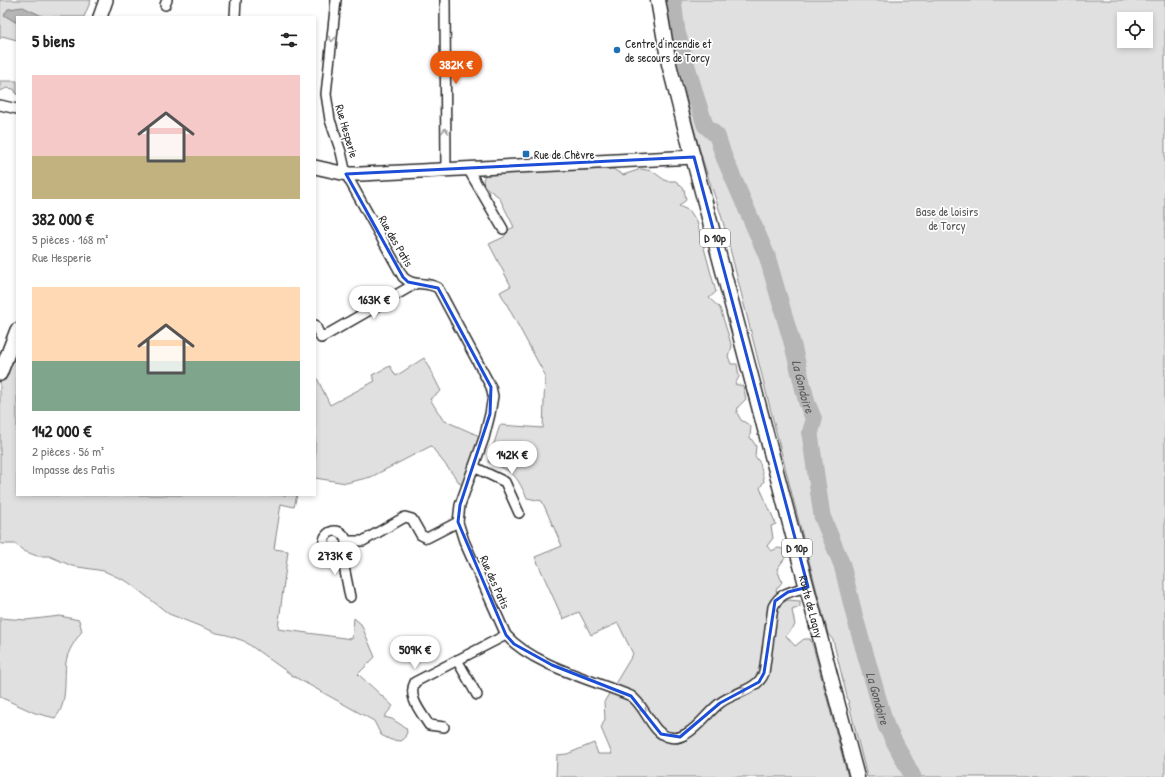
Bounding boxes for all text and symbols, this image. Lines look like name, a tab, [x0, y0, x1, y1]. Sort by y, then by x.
map controls	[1117, 12, 1153, 48]
button: locate	[1117, 12, 1153, 48]
text: 5 biens	[32, 29, 75, 52]
icon: filters	[278, 29, 300, 51]
place label: Centre d'incendie et de secours de Torcy	[625, 35, 712, 66]
one-way arrow	[327, 36, 336, 42]
marker: Centre d'incendie et de secours de Torcy	[612, 45, 622, 55]
pin: 382K €	[423, 51, 489, 85]
text: 382K €	[439, 55, 473, 73]
icon: home	[130, 101, 202, 173]
street label: Rue Hesperie	[331, 102, 363, 160]
one-way arrow	[441, 128, 449, 134]
place label: Rue de Chèvre	[534, 146, 595, 163]
marker: Rue de Chèvre	[521, 149, 531, 159]
park label: Base de loisirs de Torcy	[916, 203, 979, 234]
text: 382 000 €	[32, 207, 94, 230]
street label: Rue des Patis	[375, 212, 418, 270]
road number: D 10p	[700, 229, 730, 247]
text: 5 pièces · 168 m²	[32, 230, 108, 248]
text: Rue Hesperie	[32, 248, 91, 266]
pin: 163K €	[341, 286, 407, 320]
text: 163K €	[358, 290, 390, 308]
icon: home	[130, 313, 202, 385]
water label: La Gondoire	[788, 358, 819, 416]
text: 142 000 €	[32, 419, 91, 442]
pin: 142K €	[479, 441, 545, 475]
text: 2 pièces · 56 m²	[32, 442, 104, 460]
text: 142K €	[496, 445, 528, 463]
text: Impasse des Patis	[32, 460, 115, 478]
road number: D 10p	[782, 539, 812, 557]
pin: 273K €	[302, 542, 368, 576]
text: 273K €	[318, 546, 352, 564]
street label: Rue des Patis	[476, 553, 514, 612]
street label: Route de Lagny	[795, 573, 828, 640]
pin: 509K €	[382, 636, 448, 670]
text: 509K €	[399, 640, 431, 658]
water label: La Gondoire	[862, 670, 894, 727]
one-way arrow	[741, 687, 748, 695]
one-way arrow	[639, 706, 647, 713]

